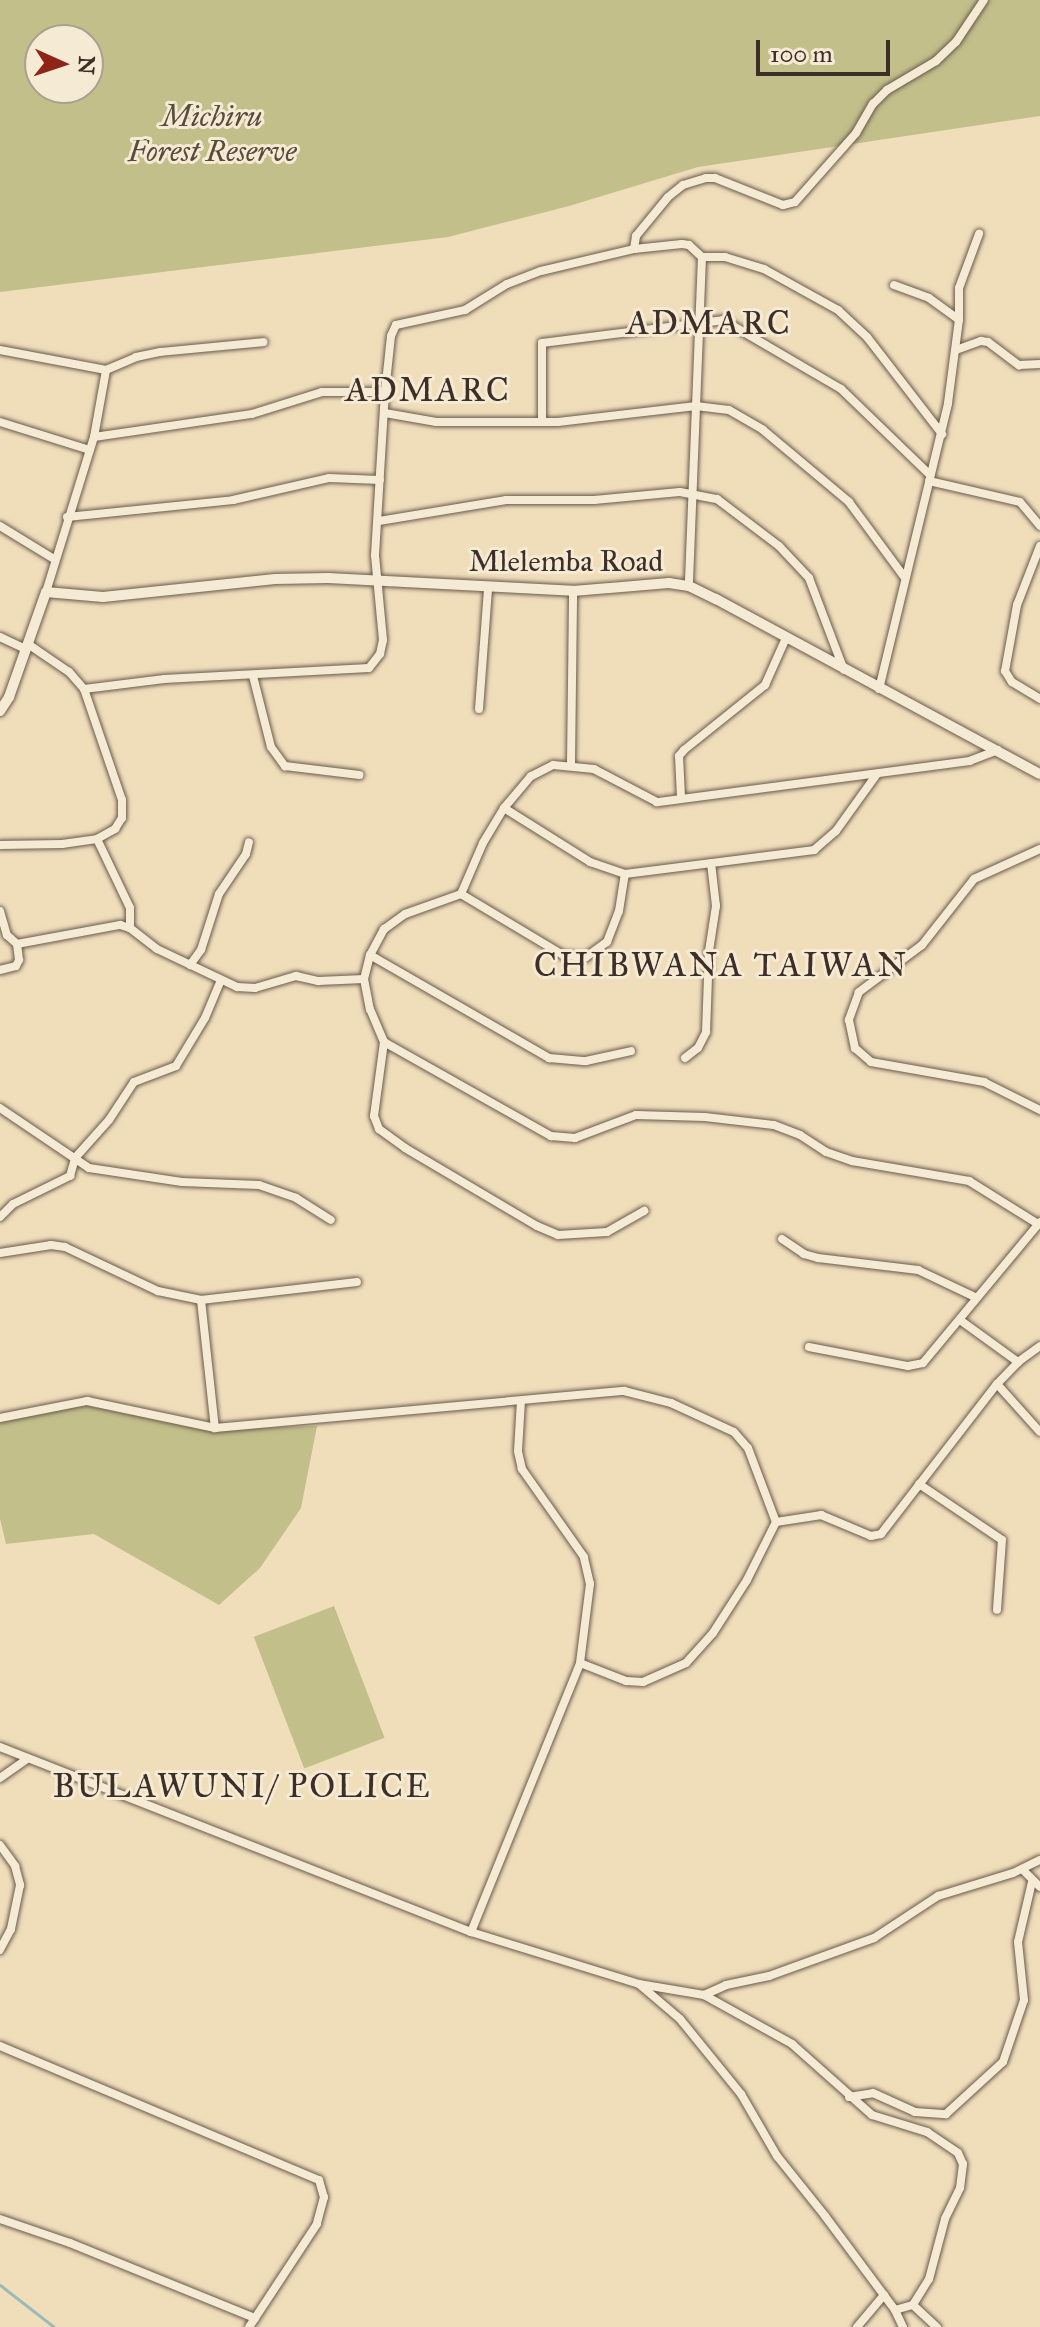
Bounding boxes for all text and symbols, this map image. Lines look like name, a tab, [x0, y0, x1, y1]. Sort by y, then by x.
north arrow	[24, 24, 104, 104]
scale bar	[760, 24, 894, 74]
text: 100 m	[770, 39, 833, 69]
text: N	[72, 55, 100, 75]
park label: Michiru Forest Reserve	[128, 98, 296, 168]
district label: ADMARC	[626, 303, 792, 343]
district label: ADMARC	[345, 370, 511, 410]
street label: Mlelemba Road	[469, 543, 663, 579]
district label: CHIBWANA TAIWAN	[534, 945, 908, 985]
district label: BULAWUNI/ POLICE	[52, 1766, 432, 1806]

